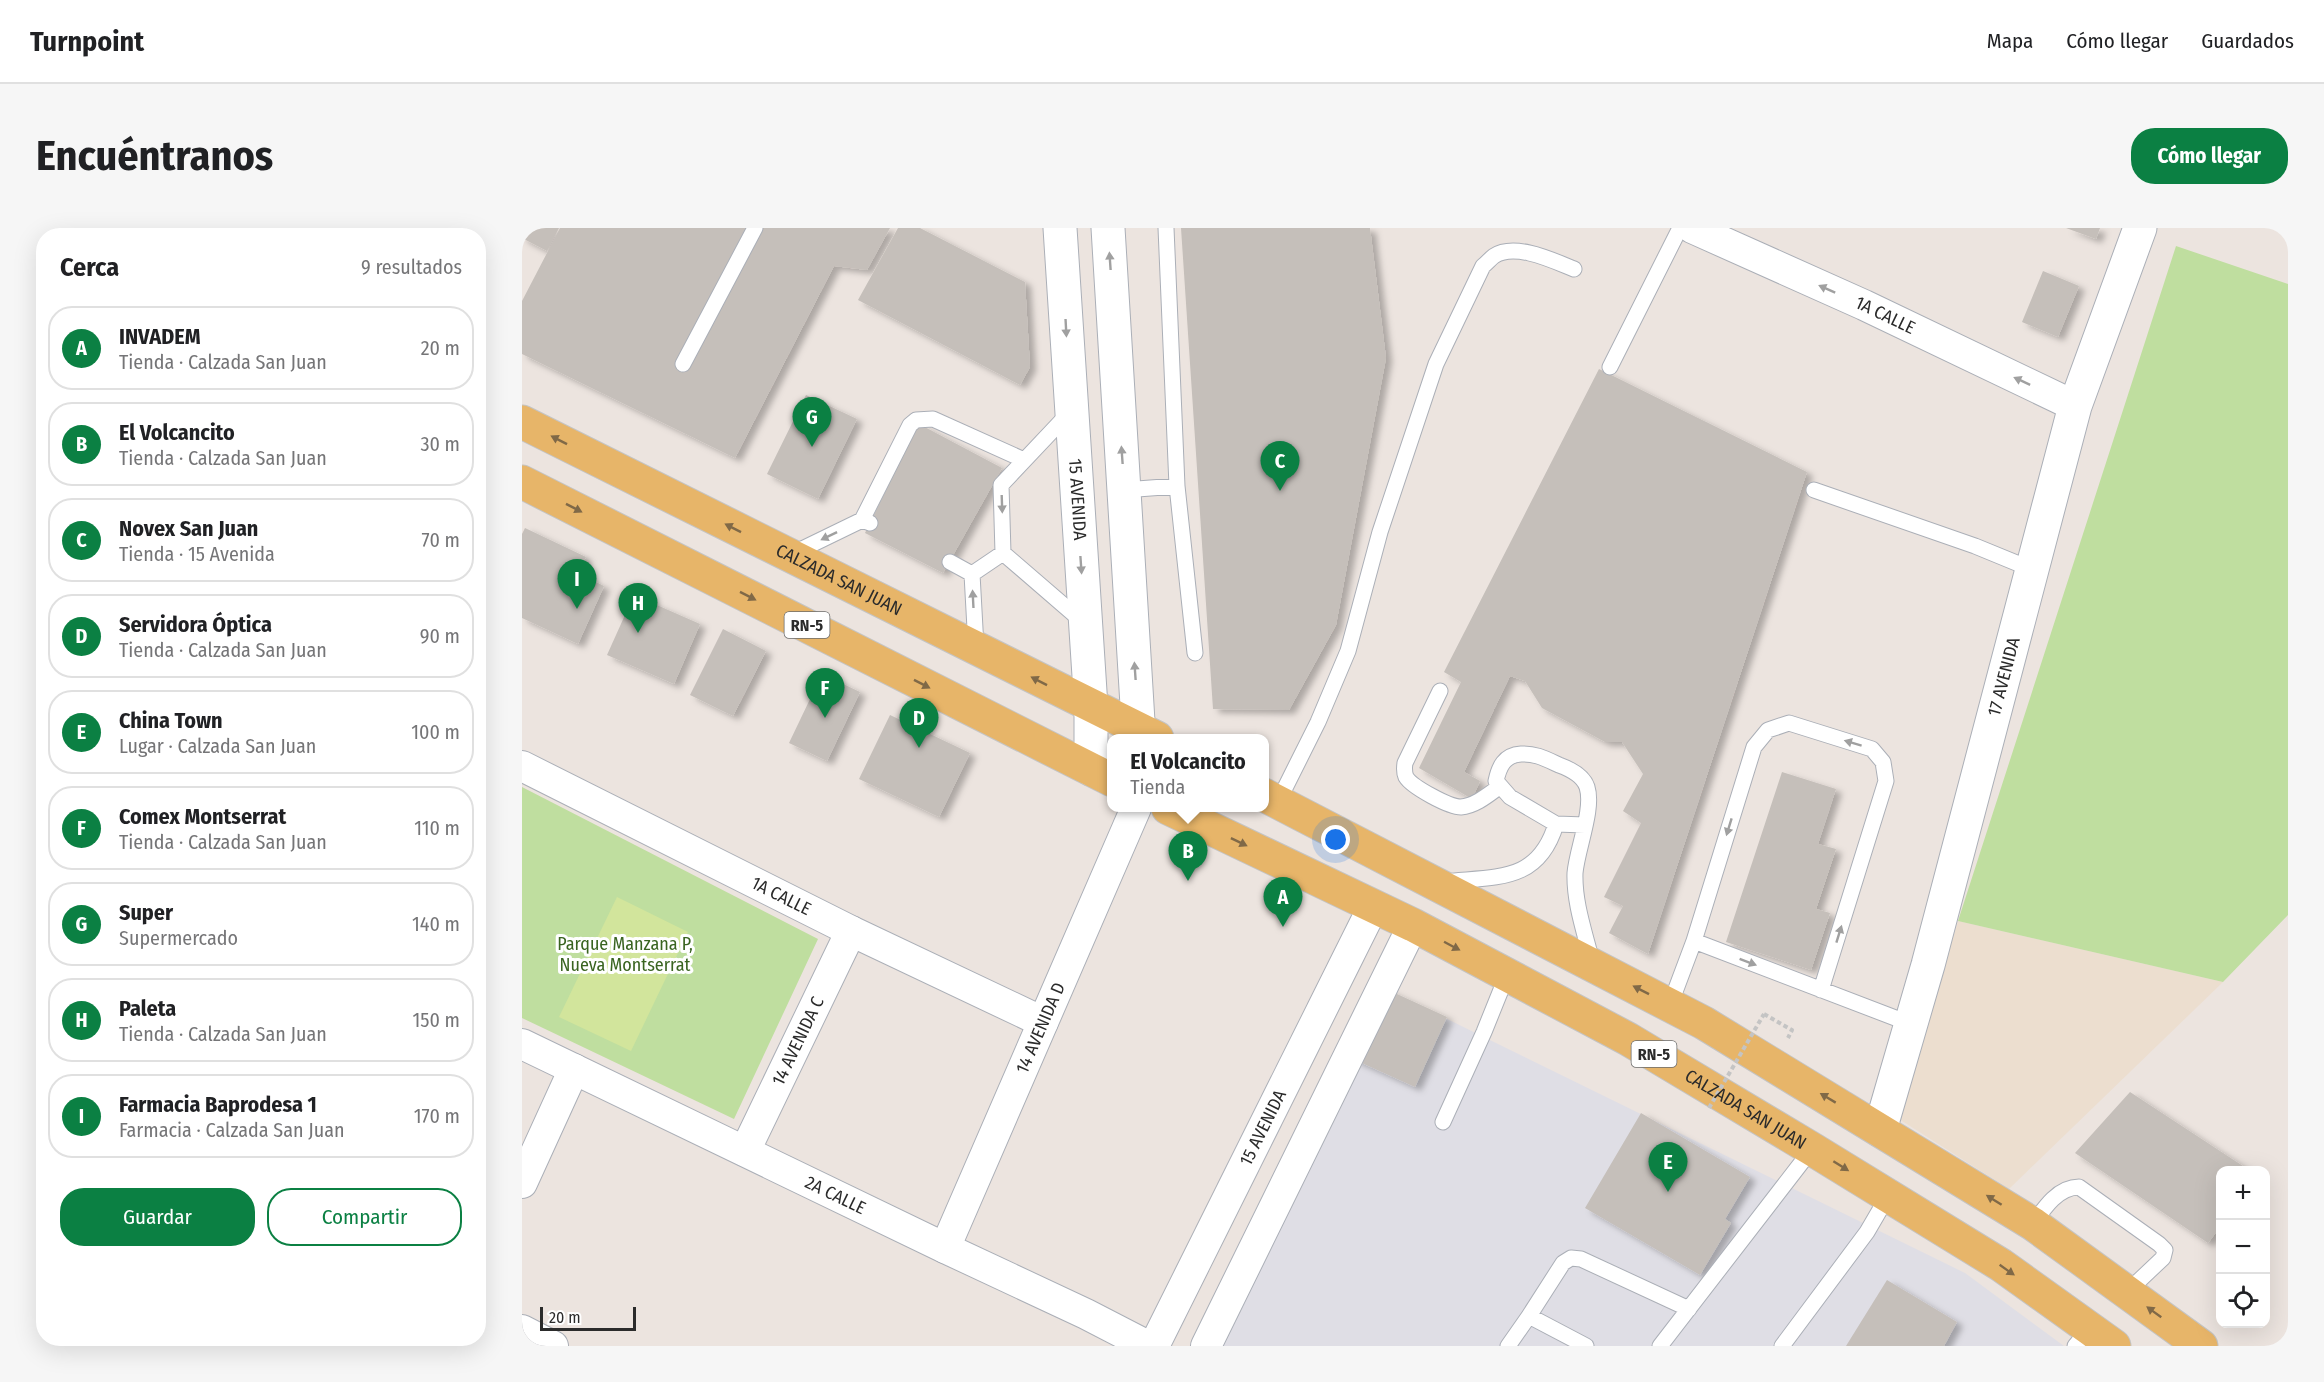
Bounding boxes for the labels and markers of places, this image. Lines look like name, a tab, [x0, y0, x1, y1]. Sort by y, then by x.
pin: G	[792, 398, 832, 447]
pin: C	[1260, 442, 1299, 491]
pin: I	[558, 560, 596, 609]
pin: H	[618, 584, 658, 633]
pin: F	[806, 668, 844, 718]
pin: D	[900, 698, 938, 748]
pin: B	[1168, 832, 1208, 881]
pin: A	[1264, 878, 1302, 927]
pin: E	[1648, 1142, 1688, 1192]

